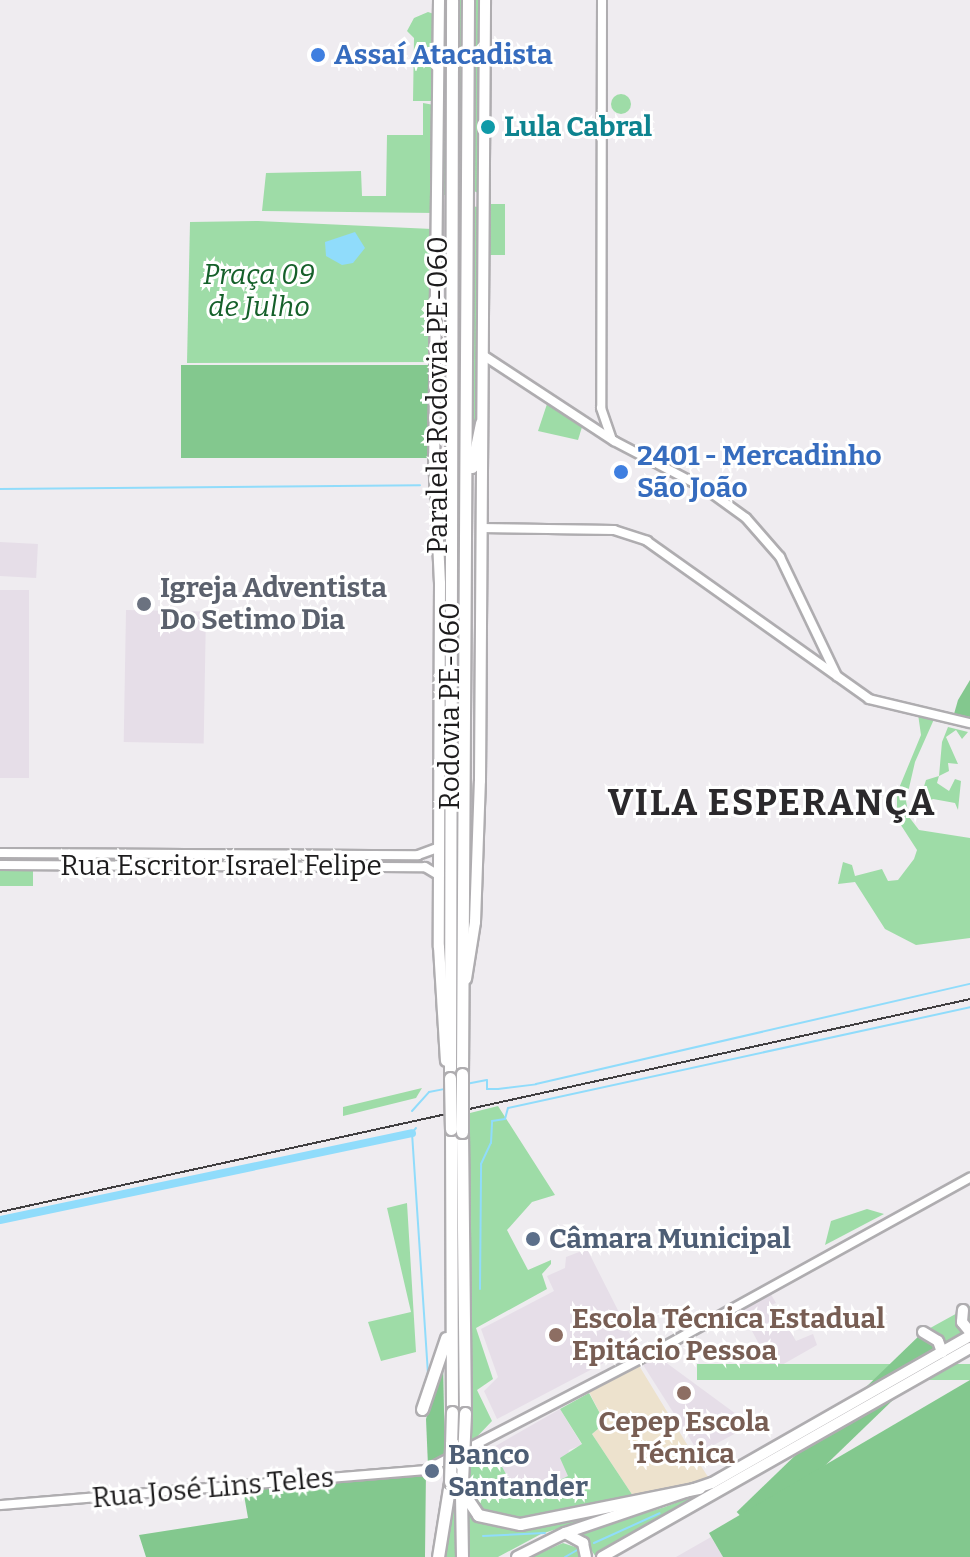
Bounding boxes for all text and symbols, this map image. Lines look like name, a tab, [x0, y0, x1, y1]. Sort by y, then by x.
place label: Assaí Atacadista	[334, 38, 553, 72]
marker: Assaí Atacadista	[309, 46, 327, 64]
place label: Lula Cabral	[504, 110, 652, 144]
marker: Lula Cabral	[479, 118, 497, 136]
street label: Paralela Rodovia PE-060	[421, 236, 455, 554]
park label: Praça 09 de Julho	[203, 258, 315, 324]
place label: 2401 - Mercadinho São João	[637, 439, 882, 505]
marker: 2401 - Mercadinho São João	[612, 463, 630, 481]
place label: Igreja Adventista Do Setimo Dia	[160, 571, 387, 637]
marker: Igreja Adventista Do Setimo Dia	[135, 595, 153, 613]
street label: Rodovia PE-060	[433, 602, 467, 810]
district label: VILA ESPERANÇA	[608, 782, 936, 826]
street label: Rua Escritor Israel Felipe	[60, 849, 382, 883]
place label: Câmara Municipal	[549, 1222, 791, 1256]
marker: Câmara Municipal	[524, 1230, 542, 1248]
place label: Escola Técnica Estadual Epitácio Pessoa	[572, 1302, 885, 1368]
marker: Escola Técnica Estadual Epitácio Pessoa	[547, 1326, 565, 1344]
marker: Cepep Escola Técnica	[675, 1384, 693, 1402]
place label: Cepep Escola Técnica	[598, 1405, 770, 1471]
place label: Banco Santander	[448, 1438, 588, 1504]
street label: Rua José Lins Teles	[91, 1461, 335, 1515]
marker: Banco Santander	[423, 1462, 441, 1480]

